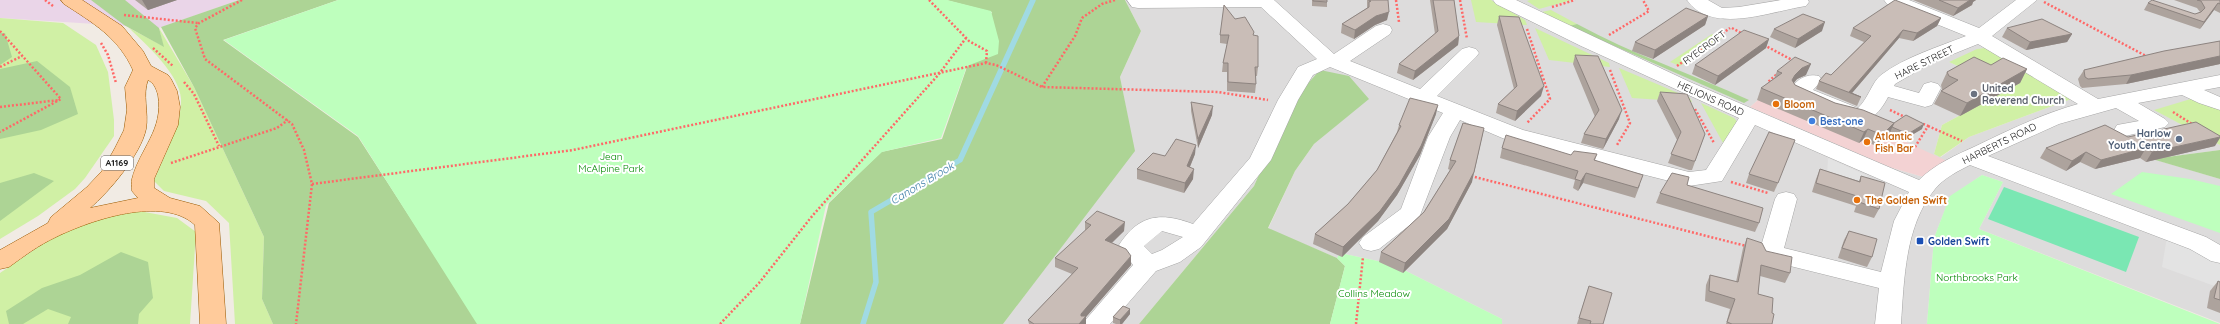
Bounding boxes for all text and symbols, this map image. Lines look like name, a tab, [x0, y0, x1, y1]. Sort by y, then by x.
street label: RYECROFT	[1680, 27, 1729, 67]
street label: HARE STREET	[1892, 42, 1956, 82]
street label: HELIONS ROAD	[1675, 78, 1746, 119]
place label: United Reverend Church	[1982, 82, 2065, 107]
marker: United Reverend Church	[1969, 89, 1979, 99]
place label: Bloom	[1784, 98, 1815, 111]
marker: Bloom	[1771, 99, 1781, 109]
place label: Best-one	[1820, 115, 1864, 128]
marker: Best-one	[1807, 116, 1817, 126]
street label: HARBERTS ROAD	[1960, 120, 2039, 167]
place label: Harlow Youth Centre	[2108, 127, 2171, 152]
place label: Atlantic Fish Bar	[1875, 130, 1914, 155]
marker: Harlow Youth Centre	[2174, 134, 2184, 144]
marker: Atlantic Fish Bar	[1862, 137, 1872, 147]
park label: Jean McAlpine Park	[578, 150, 644, 175]
road number: A1169	[101, 156, 133, 170]
water label: Canons Brook	[888, 158, 957, 207]
place label: The Golden Swift	[1865, 194, 1947, 207]
marker: The Golden Swift	[1852, 195, 1862, 205]
place label: Golden Swift	[1928, 235, 1989, 248]
marker: Golden Swift	[1915, 236, 1925, 246]
park label: Northbrooks Park	[1936, 271, 2018, 284]
park label: Collins Meadow	[1338, 287, 1411, 300]

